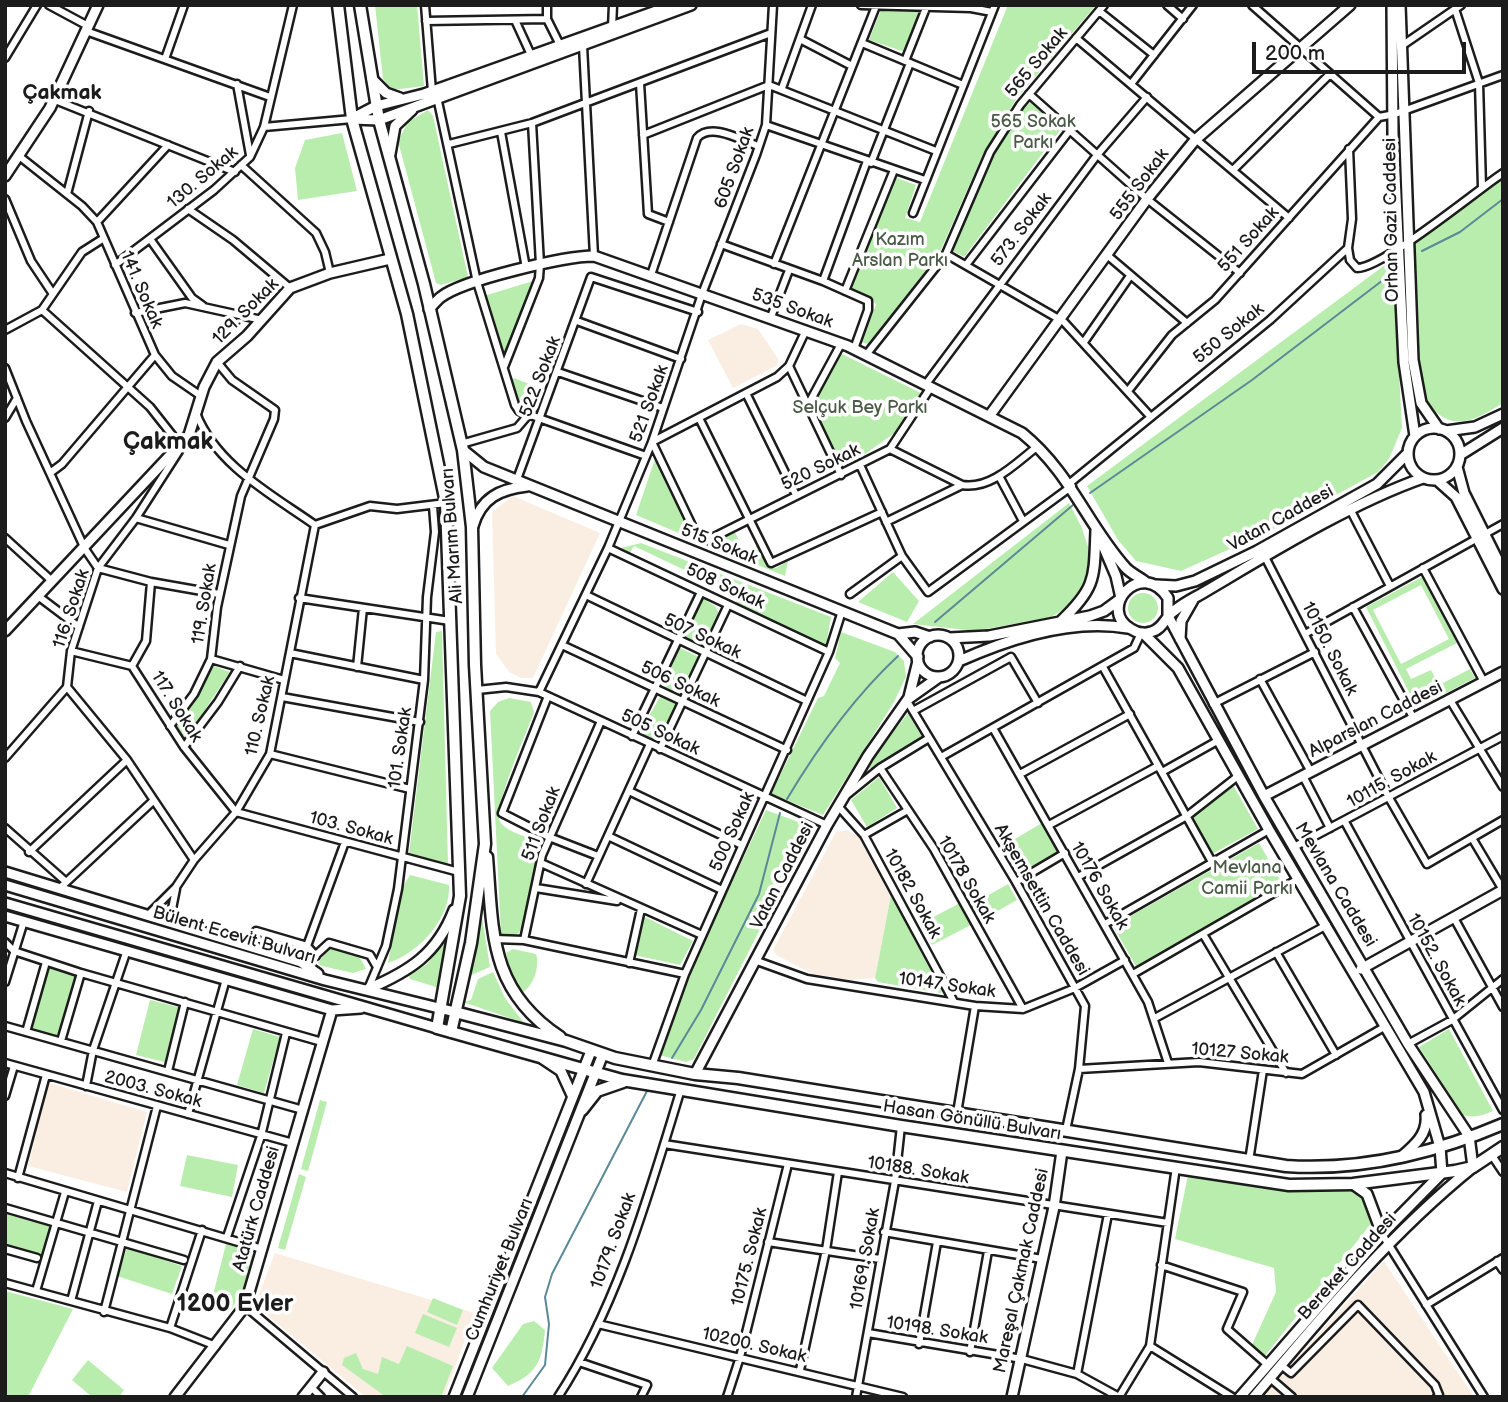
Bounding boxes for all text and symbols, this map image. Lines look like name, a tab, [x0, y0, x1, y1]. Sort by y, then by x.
street label: 565 Sokak	[1001, 23, 1073, 103]
scale bar	[1256, 28, 1470, 72]
text: 200 m	[1265, 41, 1325, 66]
district label: Çakmak	[23, 81, 101, 107]
park label: 565 Sokak Parkı	[990, 111, 1076, 154]
street label: 605 Sokak	[710, 124, 760, 212]
street label: Orhan Gazi Caddesi	[1380, 138, 1404, 302]
street label: 130. Sokak	[163, 142, 243, 214]
street label: 555 Sokak	[1106, 145, 1174, 225]
street label: 573. Sokak	[987, 189, 1057, 271]
street label: 551 Sokak	[1214, 203, 1284, 277]
park label: Kazım Arslan Parkı	[852, 229, 948, 272]
street label: 141. Sokak	[115, 248, 167, 332]
street label: 129. Sokak	[208, 274, 284, 350]
street label: 535 Sokak	[748, 284, 836, 334]
street label: 550 Sokak	[1189, 299, 1269, 369]
street label: 522 Sokak	[516, 333, 566, 421]
street label: 521 Sokak	[626, 362, 674, 446]
park label: Selçuk Bey Parkı	[793, 397, 927, 419]
district label: Çakmak	[123, 429, 213, 457]
street label: 520 Sokak	[778, 440, 864, 496]
street label: Ali Marım Bulvarı	[437, 467, 469, 605]
street label: Vatan Caddesi	[1224, 481, 1338, 557]
street label: 515 Sokak	[677, 520, 761, 570]
street label: 508 Sokak	[682, 559, 768, 615]
street label: 119. Sokak	[188, 562, 222, 646]
street label: 116. Sokak	[49, 567, 95, 651]
street label: 10150. Sokak	[1296, 598, 1362, 700]
street label: 507 Sokak	[660, 610, 744, 664]
street label: 506 Sokak	[637, 657, 723, 713]
street label: 117. Sokak	[146, 667, 206, 747]
street label: 110. Sokak	[241, 674, 281, 758]
street label: Alparslan Caddesi	[1305, 677, 1447, 763]
street label: 505 Sokak	[617, 705, 703, 761]
street label: 101. Sokak	[385, 706, 417, 790]
street label: 10115. Sokak	[1344, 747, 1440, 813]
street label: 511 Sokak	[518, 784, 566, 864]
street label: 500 Sokak	[706, 789, 760, 875]
street label: 103. Sokak	[307, 807, 395, 851]
street label: Vatan Caddesi	[747, 819, 819, 933]
street label: Mevlana Caddesi	[1289, 819, 1381, 951]
street label: Akşemsettin Caddesi	[989, 820, 1093, 980]
street label: 10178 Sokak	[932, 832, 1000, 928]
street label: 10176 Sokak	[1065, 838, 1133, 934]
street label: 10182 Sokak	[879, 845, 945, 943]
park label: Mevlana Camii Parkı	[1201, 857, 1293, 900]
street label: Bülent Ecevit Bulvarı	[150, 902, 318, 970]
street label: 10152. Sokak	[1402, 910, 1470, 1010]
street label: 10147 Sokak	[897, 968, 997, 1004]
street label: 10127 Sokak	[1191, 1039, 1289, 1069]
street label: 2003. Sokak	[102, 1067, 204, 1113]
street label: Hasan Gönüllü Bulvarı	[881, 1096, 1063, 1146]
street label: Atatürk Caddesi	[229, 1144, 285, 1274]
street label: 10188. Sokak	[866, 1152, 970, 1190]
street label: Mareşal Çakmak Caddesi	[990, 1167, 1054, 1375]
street label: 10179. Sokak	[587, 1190, 641, 1292]
street label: Cumhuriyet Bulvarı	[461, 1195, 539, 1345]
street label: 10175. Sokak	[727, 1206, 773, 1308]
street label: 10169. Sokak	[846, 1206, 886, 1312]
street label: Bereket Caddesi	[1294, 1209, 1402, 1325]
district label: 1200 Evler	[177, 1291, 293, 1319]
street label: 10198. Sokak	[885, 1312, 989, 1350]
street label: 10200. Sokak	[700, 1324, 808, 1368]

